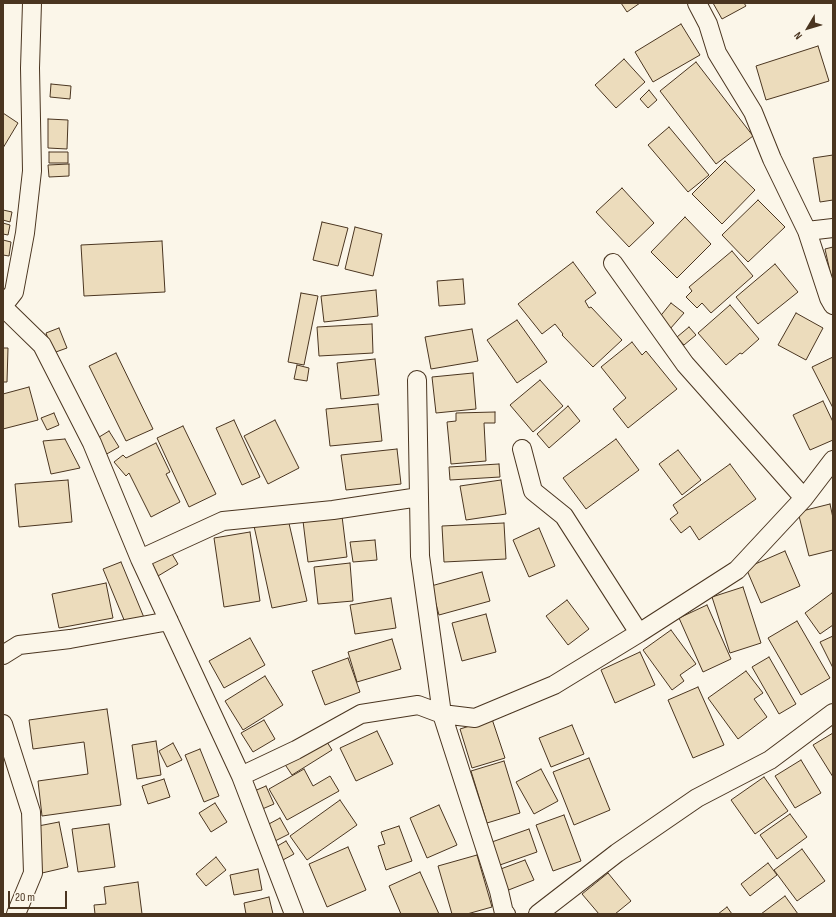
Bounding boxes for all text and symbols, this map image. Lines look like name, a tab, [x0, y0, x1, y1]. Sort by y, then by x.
north arrow	[788, 8, 828, 48]
text: N	[791, 29, 805, 42]
scale bar	[10, 883, 69, 909]
text: 20 m	[15, 890, 35, 905]

